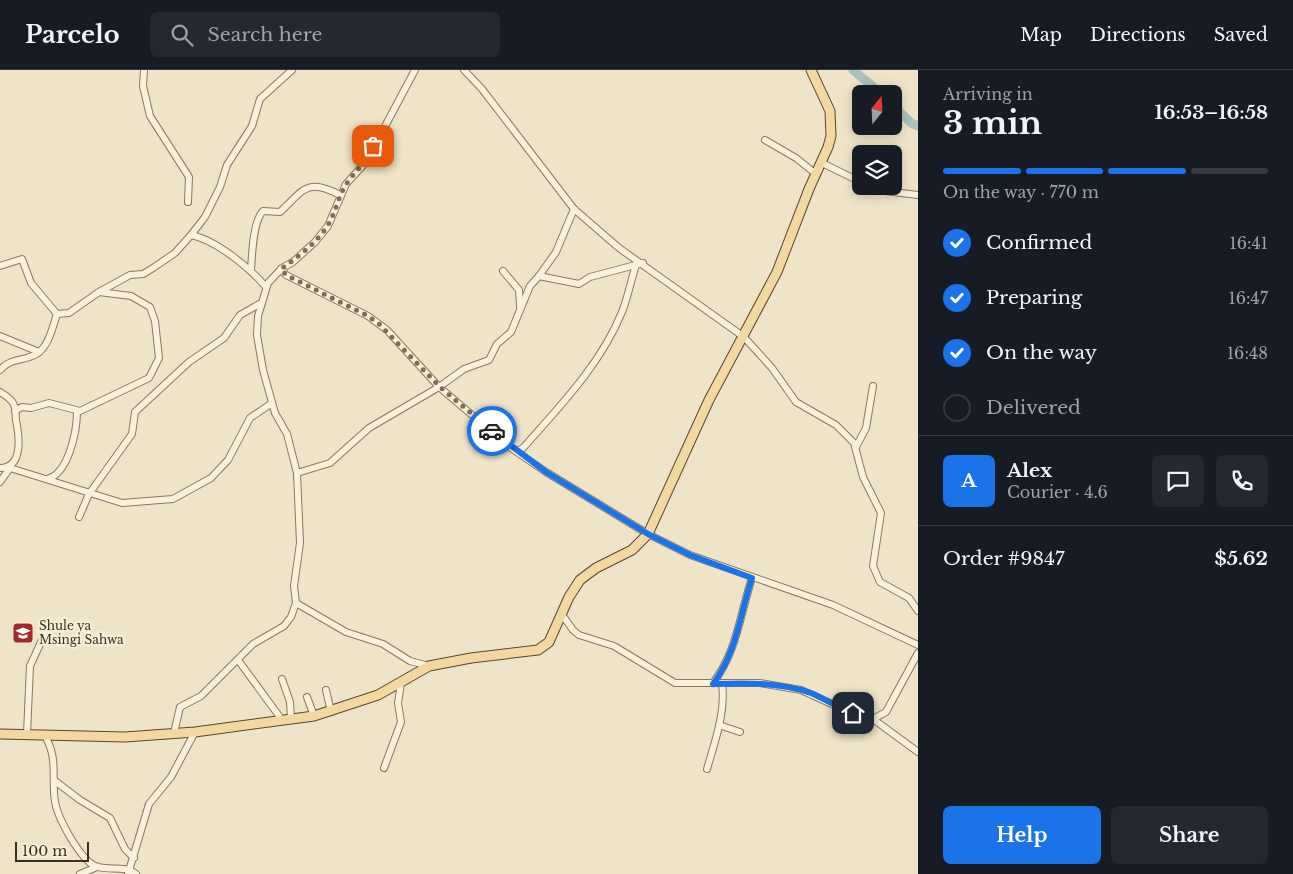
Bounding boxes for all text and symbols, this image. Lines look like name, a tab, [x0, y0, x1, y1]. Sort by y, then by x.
search box	[150, 12, 500, 57]
text: Parcelo	[25, 20, 120, 49]
icon: search	[168, 21, 196, 49]
text: Search here	[208, 23, 322, 46]
text: Map	[1020, 24, 1062, 46]
text: Directions	[1090, 24, 1186, 46]
text: Saved	[1214, 24, 1268, 46]
text: Arriving in	[943, 84, 1033, 104]
north arrow	[852, 85, 902, 135]
map controls	[852, 85, 902, 195]
text: 16:53–16:58	[1154, 101, 1268, 124]
text: 3 min	[943, 103, 1042, 143]
pin	[352, 125, 394, 167]
icon: bag	[359, 132, 387, 160]
button: layers	[852, 145, 902, 195]
text: On the way · 770 m	[943, 182, 1099, 202]
icon: check	[943, 229, 971, 257]
text: Confirmed	[986, 231, 1092, 254]
text: 16:41	[1230, 233, 1268, 253]
icon: check	[943, 284, 971, 312]
text: Preparing	[986, 286, 1082, 309]
text: 16:47	[1229, 288, 1268, 308]
icon: check	[943, 339, 971, 367]
text: On the way	[986, 341, 1097, 364]
text: 16:48	[1227, 343, 1268, 363]
text: Delivered	[986, 396, 1081, 419]
courier	[467, 406, 517, 456]
icon: car	[478, 417, 506, 445]
button: chat	[1152, 455, 1204, 507]
button: phone	[1216, 455, 1268, 507]
text: Alex	[1007, 459, 1052, 482]
text: A	[961, 469, 977, 492]
text: Courier · 4.6	[1007, 482, 1108, 502]
text: Order #9847	[943, 547, 1065, 570]
text: $5.62	[1215, 547, 1268, 570]
place label: Shule ya Msingi Sahwa	[39, 618, 124, 647]
school or university icon: Shule ya Msingi Sahwa	[11, 621, 35, 645]
pin	[832, 692, 874, 734]
icon: home	[839, 699, 867, 727]
button: Help	[943, 806, 1101, 864]
button: Share	[1111, 806, 1268, 864]
scale bar	[15, 839, 89, 862]
text: 100 m	[22, 842, 67, 860]

